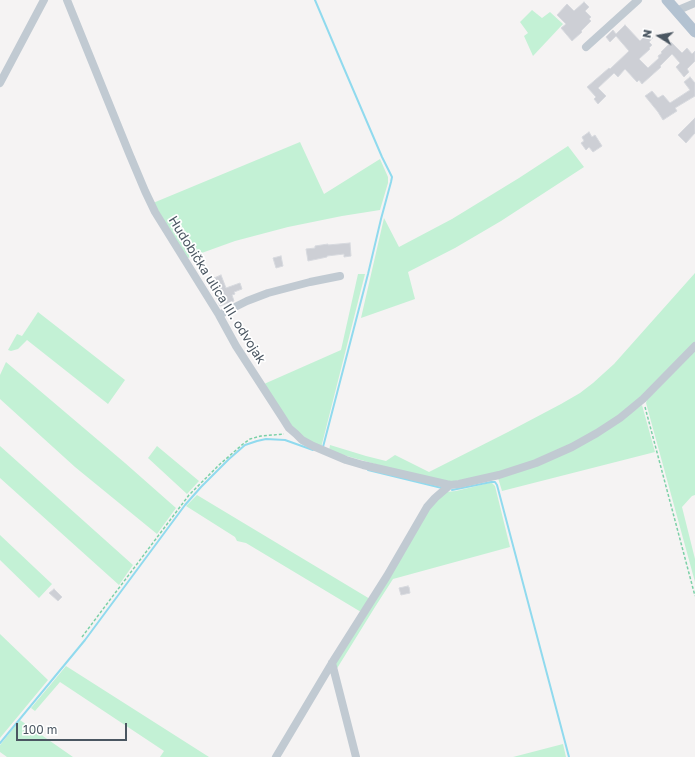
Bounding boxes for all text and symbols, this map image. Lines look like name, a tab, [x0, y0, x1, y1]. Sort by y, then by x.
north arrow	[639, 16, 679, 56]
text: N	[640, 28, 654, 39]
street label: Hudobička ulica III. odvojak	[165, 213, 269, 367]
scale bar	[18, 715, 129, 741]
text: 100 m	[23, 722, 57, 737]

